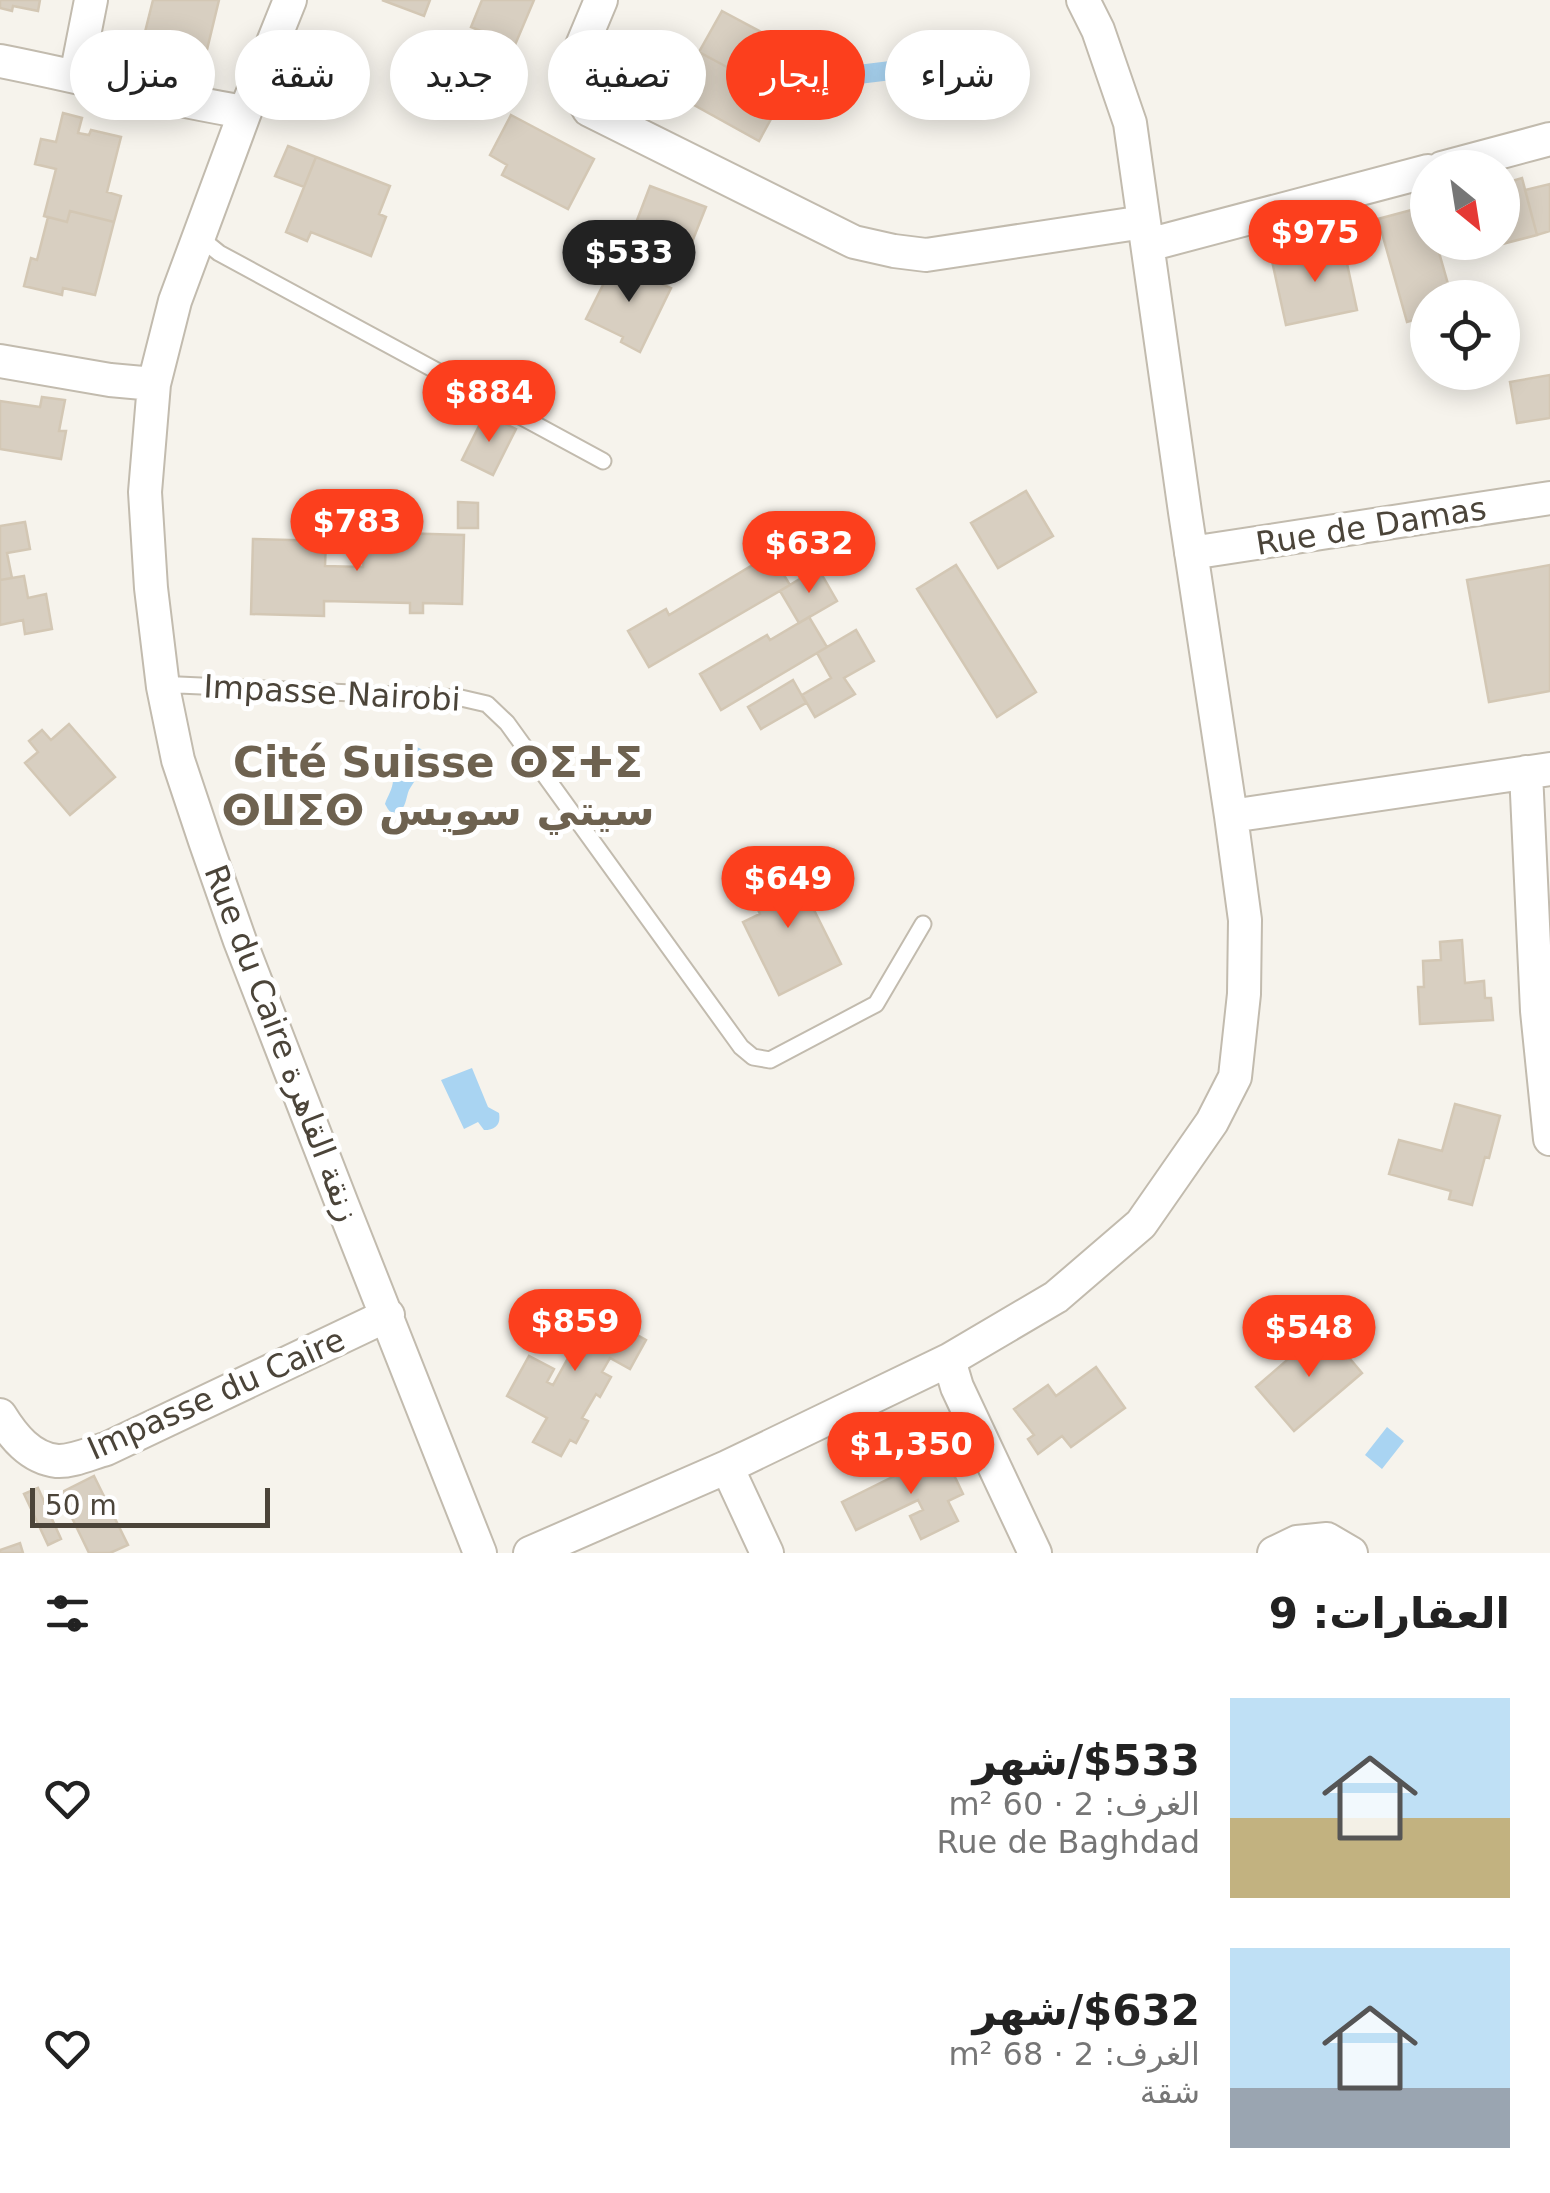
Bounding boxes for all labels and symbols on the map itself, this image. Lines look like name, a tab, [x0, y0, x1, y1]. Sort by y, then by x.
north arrow	[1410, 150, 1520, 260]
pin: $975	[1256, 200, 1374, 285]
pin: $533	[570, 220, 688, 305]
pin: $884	[430, 360, 548, 445]
pin: $783	[298, 489, 416, 574]
street label: Rue de Damas	[1253, 489, 1489, 563]
pin: $632	[750, 511, 868, 596]
street label: Impasse Nairobi	[202, 667, 462, 719]
district label: Cité Suisse ⵙⵉⵜⵉ ⵙⵡⵉⵙ سيتي سويس	[221, 738, 655, 836]
pin: $649	[729, 846, 847, 931]
street label: Rue du Caire زنقة القاهرة	[196, 859, 368, 1227]
pin: $859	[516, 1289, 634, 1374]
pin: $548	[1250, 1295, 1368, 1380]
street label: Impasse du Caire	[82, 1320, 350, 1468]
pin: $1,350	[830, 1412, 992, 1497]
scale bar	[30, 1483, 270, 1528]

